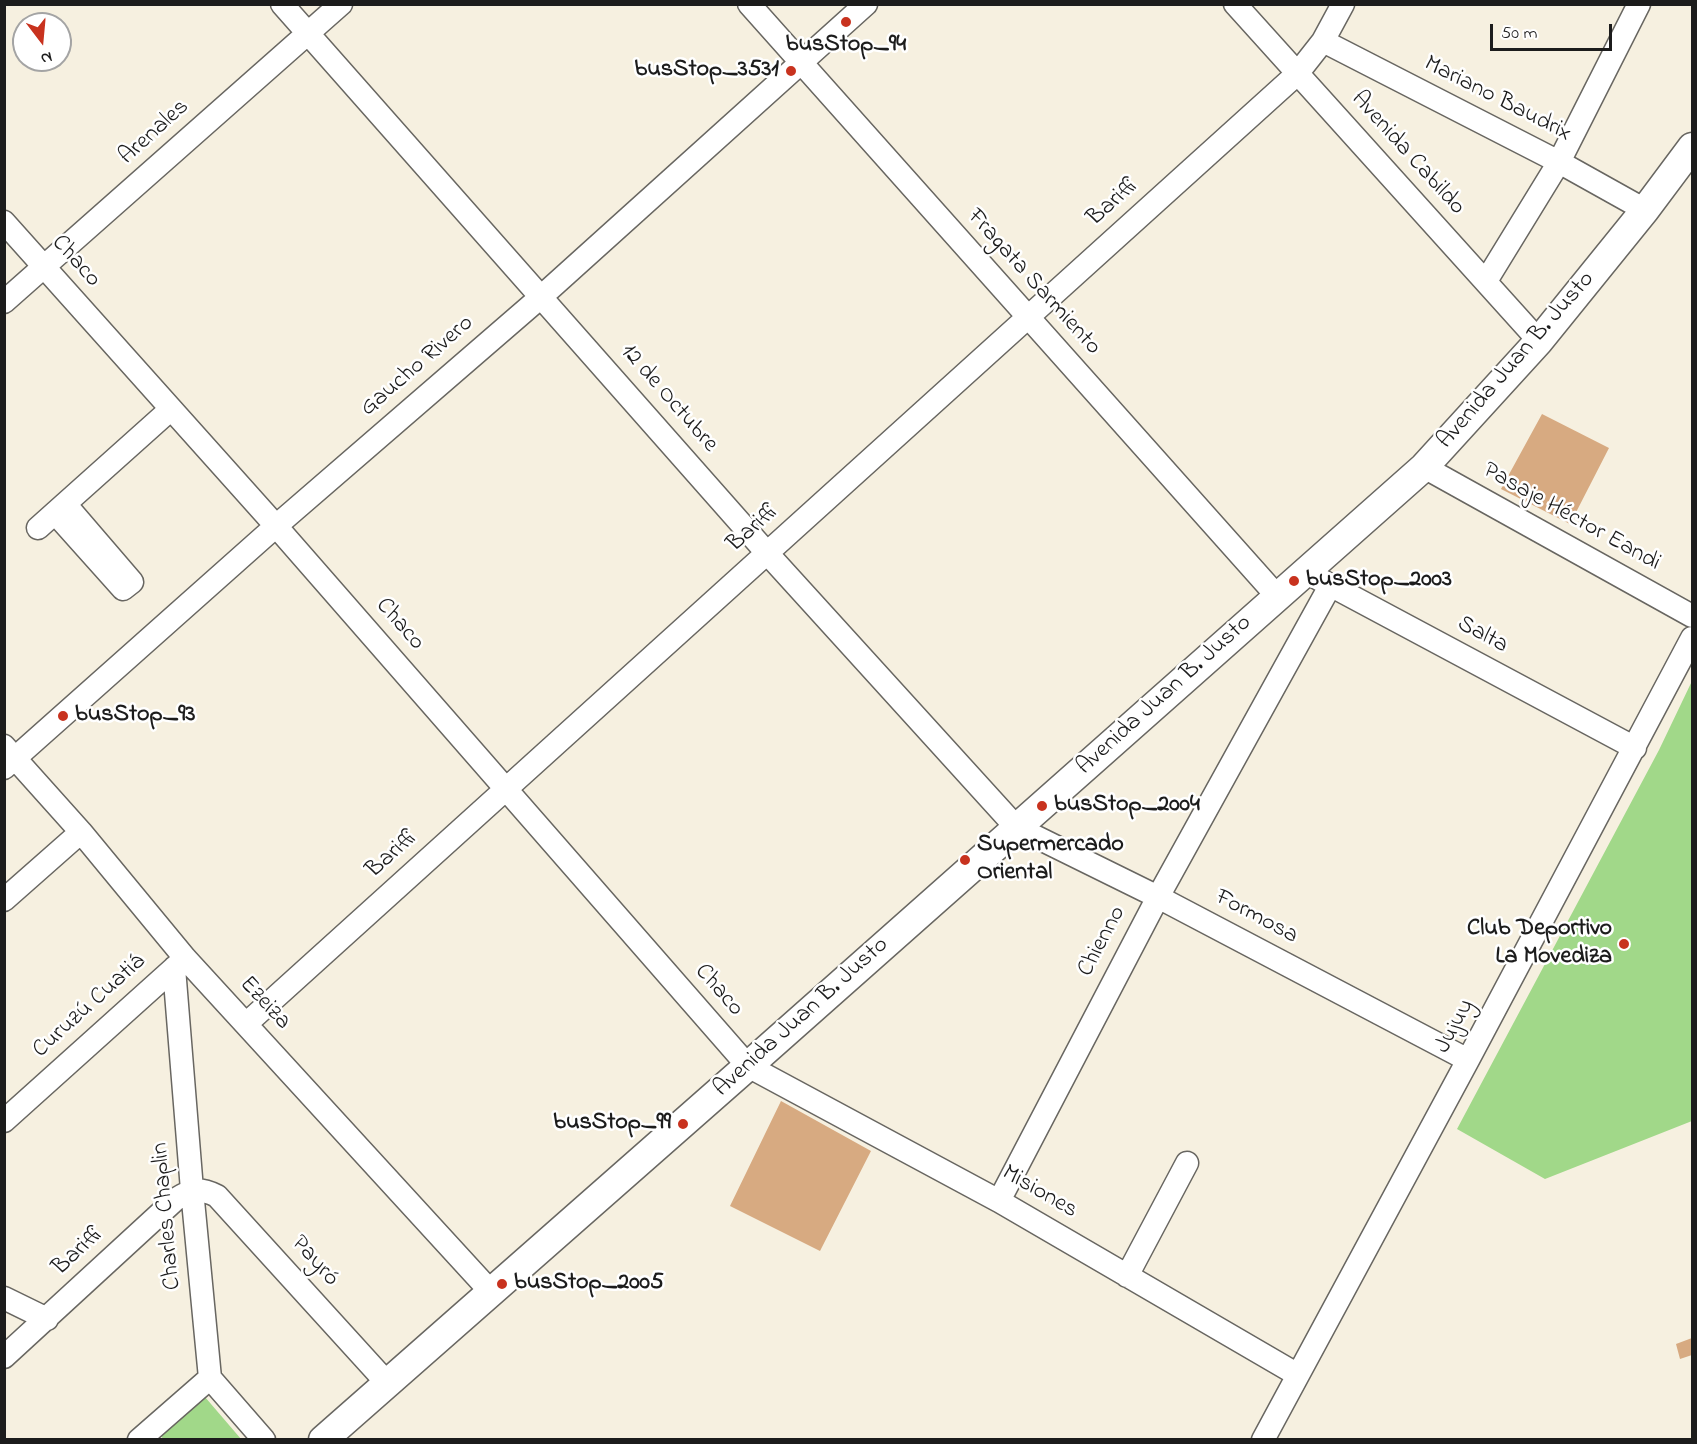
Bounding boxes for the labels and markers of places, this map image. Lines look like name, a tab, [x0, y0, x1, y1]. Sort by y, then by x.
marker: busStop_94	[839, 15, 853, 29]
place label: busStop_94	[786, 32, 906, 60]
place label: busStop_3531	[635, 57, 779, 85]
marker: busStop_3531	[784, 64, 798, 78]
place label: busStop_2003	[1306, 567, 1452, 595]
marker: busStop_2003	[1287, 574, 1301, 588]
place label: busStop_93	[75, 702, 195, 730]
marker: busStop_93	[56, 709, 70, 723]
place label: busStop_2004	[1054, 792, 1200, 820]
marker: busStop_2004	[1035, 799, 1049, 813]
place label: Supermercado Oriental	[977, 832, 1124, 888]
marker: Supermercado Oriental	[958, 853, 972, 867]
place label: Club Deportivo La Movediza	[1467, 916, 1612, 972]
marker: Club Deportivo La Movediza	[1617, 937, 1631, 951]
place label: busStop_99	[553, 1110, 671, 1138]
marker: busStop_99	[676, 1117, 690, 1131]
place label: busStop_2005	[514, 1270, 664, 1298]
marker: busStop_2005	[495, 1277, 509, 1291]

